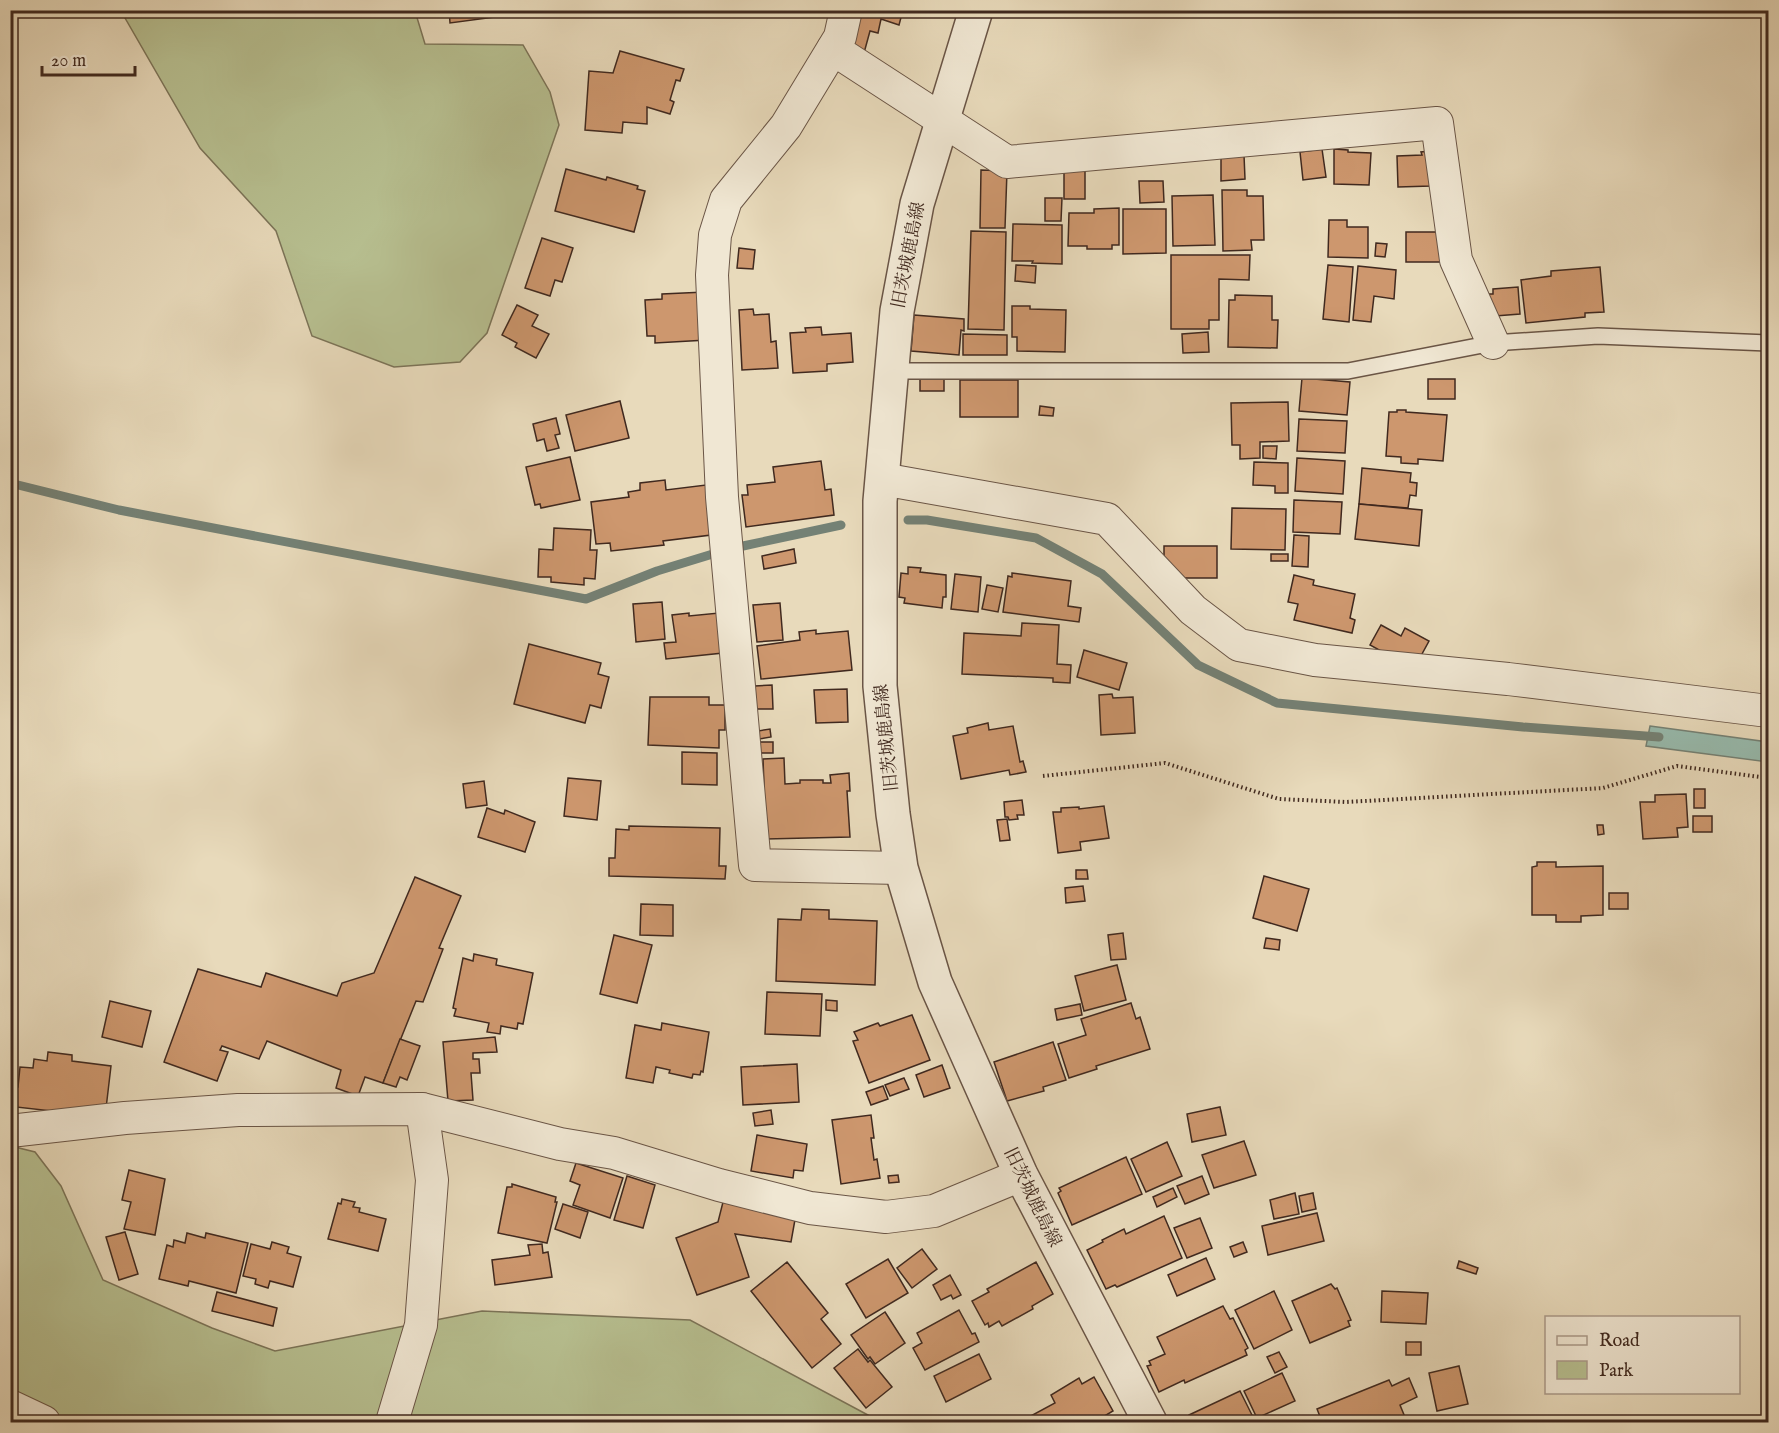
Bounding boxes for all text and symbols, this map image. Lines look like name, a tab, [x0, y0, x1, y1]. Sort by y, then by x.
scale bar	[42, 39, 135, 77]
text: 20 m	[51, 50, 86, 73]
street label: 旧茨城鹿島線	[888, 200, 931, 310]
street label: 旧茨城鹿島線	[870, 683, 905, 793]
street label: 旧茨城鹿島線	[998, 1144, 1066, 1251]
legend	[1545, 1316, 1740, 1394]
text: Road	[1599, 1330, 1640, 1353]
text: Park	[1599, 1360, 1634, 1383]

